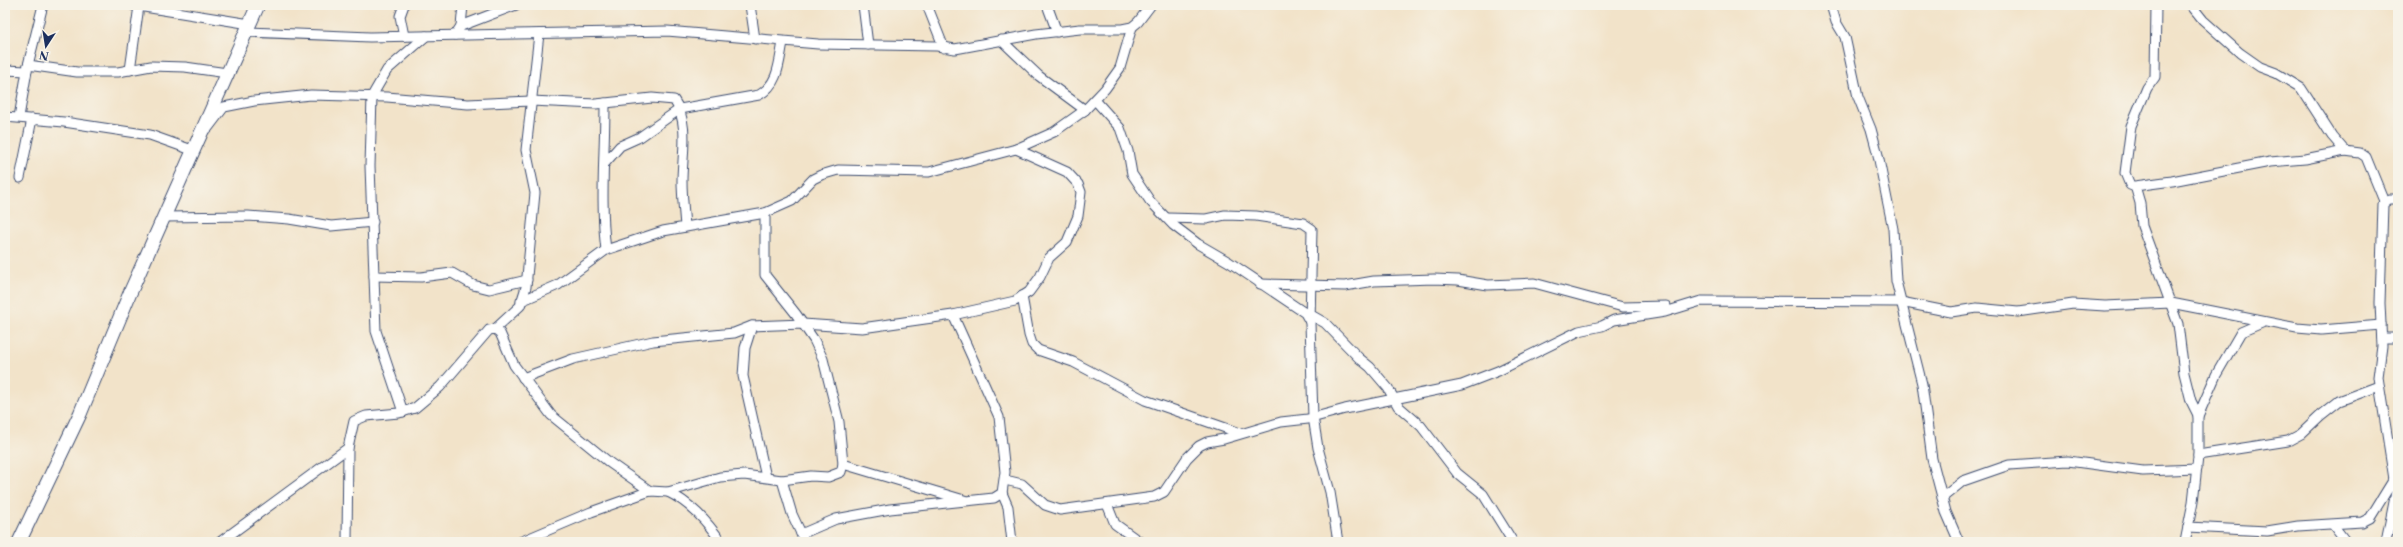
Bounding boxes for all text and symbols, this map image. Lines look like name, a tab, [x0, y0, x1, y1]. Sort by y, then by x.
north arrow	[26, 26, 66, 66]
text: N	[37, 48, 50, 64]

